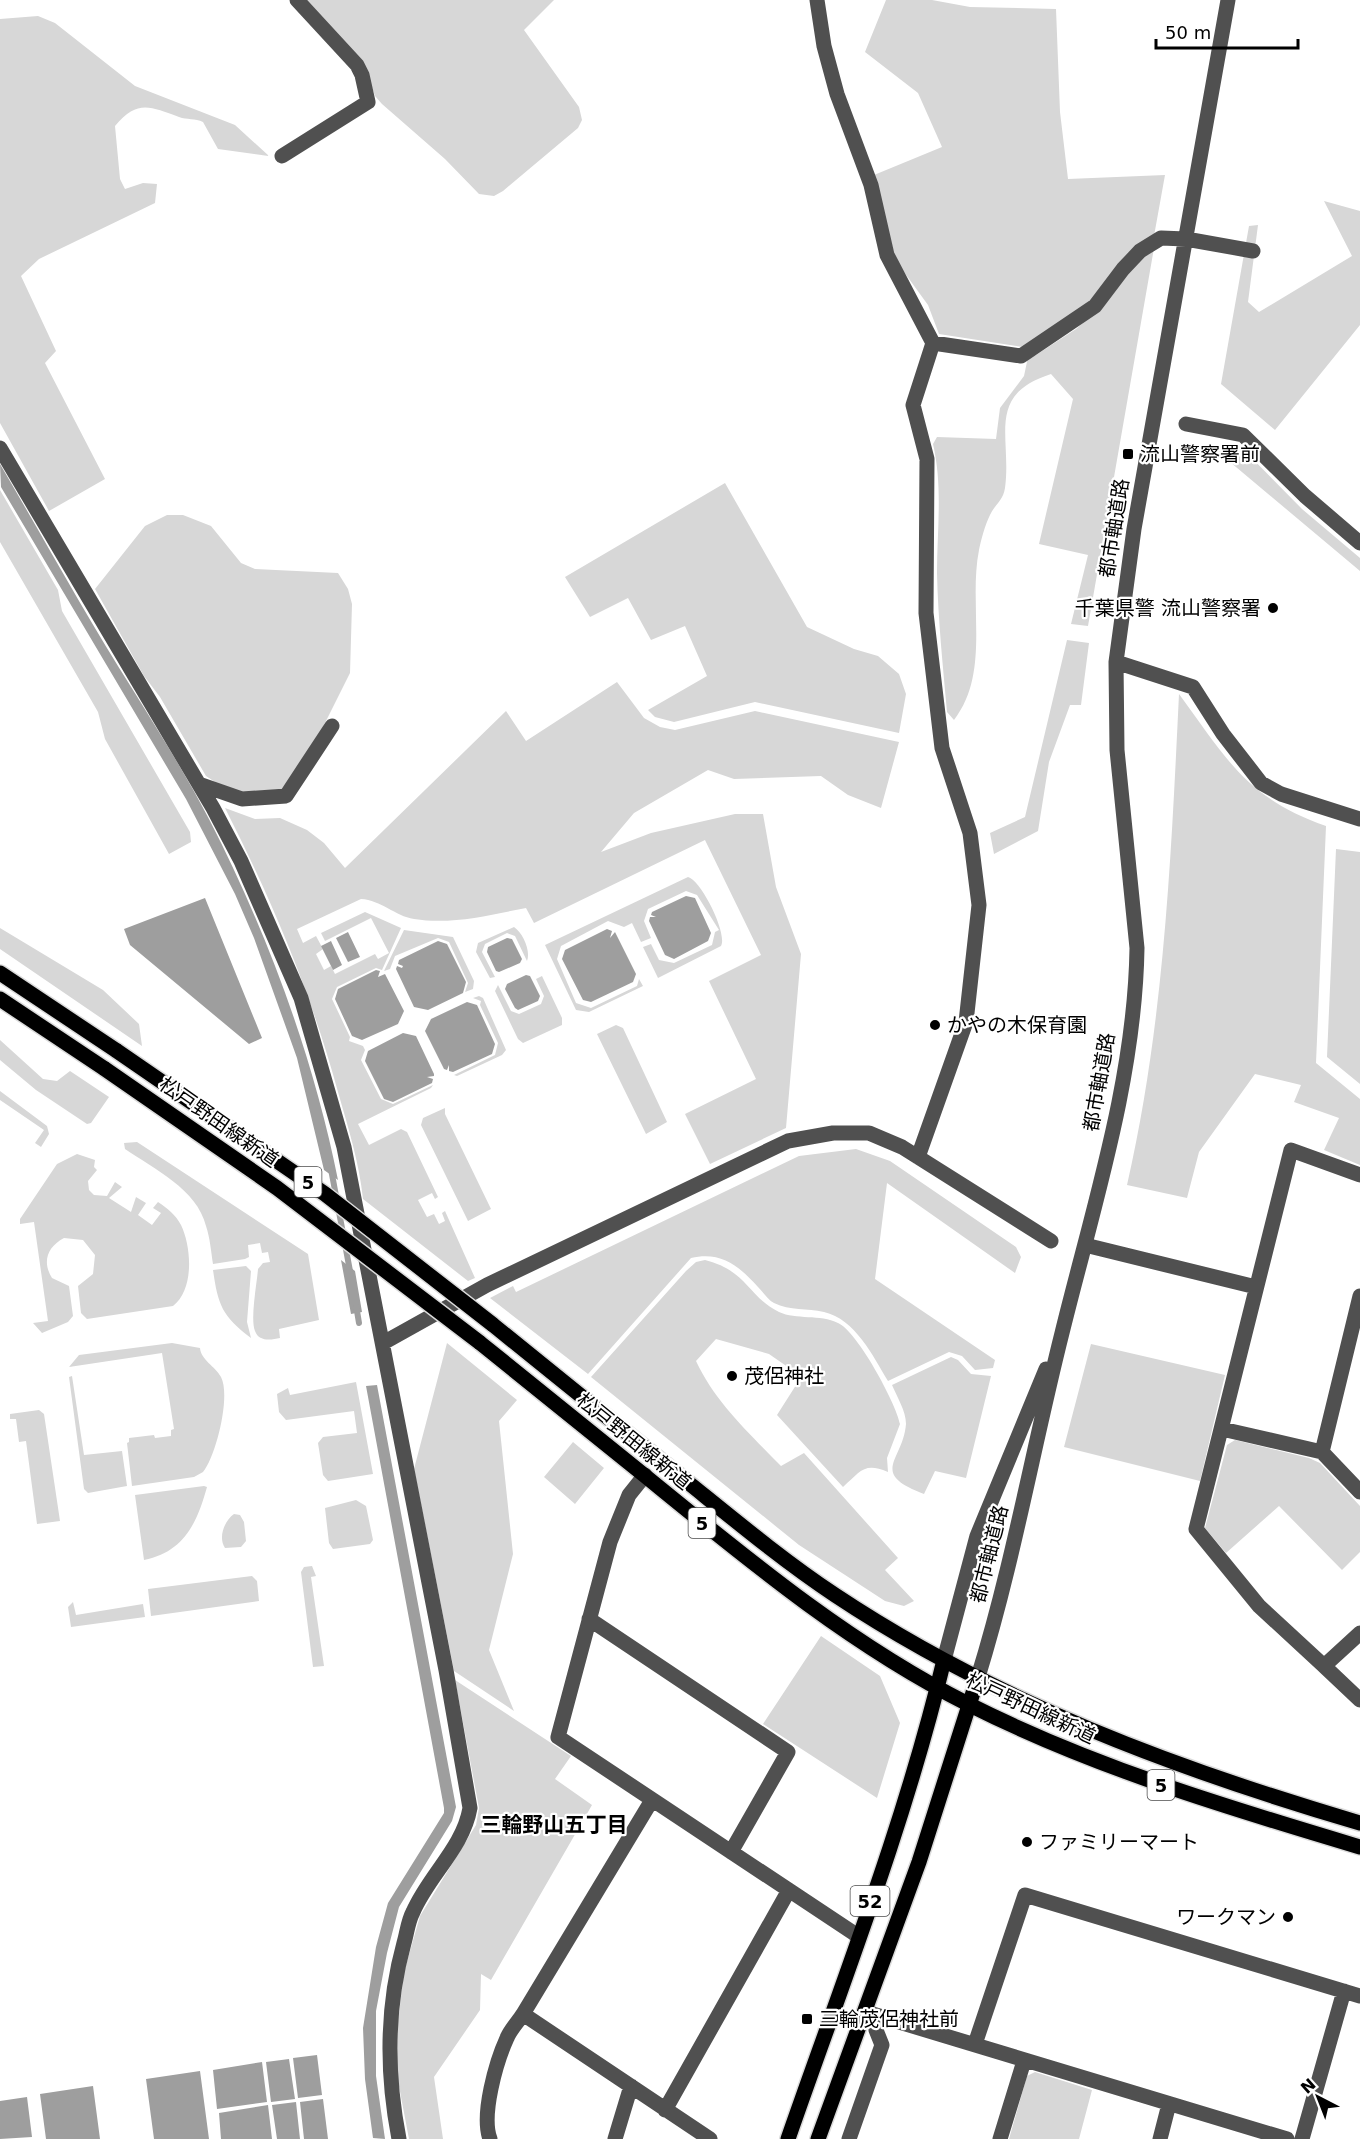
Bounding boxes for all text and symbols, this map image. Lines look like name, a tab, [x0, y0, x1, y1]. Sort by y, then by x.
scale bar	[1156, 12, 1298, 50]
text: 50 m	[1165, 22, 1211, 43]
place label: 流山警察署前	[1140, 442, 1260, 466]
marker: 流山警察署前	[1121, 447, 1135, 461]
street label: 都市軸道路	[1094, 477, 1134, 579]
place label: 千葉県警 流山警察署	[1075, 596, 1261, 620]
marker: 千葉県警 流山警察署	[1266, 601, 1280, 615]
place label: かやの木保育園	[947, 1013, 1087, 1037]
marker: かやの木保育園	[928, 1018, 942, 1032]
street label: 都市軸道路	[1078, 1031, 1120, 1133]
street label: 松戸野田線新道	[155, 1072, 283, 1172]
road number: 5	[294, 1167, 322, 1197]
place label: 茂侶神社	[744, 1364, 824, 1388]
marker: 茂侶神社	[725, 1369, 739, 1383]
street label: 松戸野田線新道	[572, 1388, 696, 1494]
street label: 都市軸道路	[965, 1503, 1013, 1605]
road number: 5	[688, 1508, 716, 1538]
street label: 松戸野田線新道	[962, 1668, 1100, 1748]
road number: 5	[1148, 1770, 1174, 1800]
district label: 三輪野山五丁目	[481, 1813, 628, 1837]
place label: ファミリーマート	[1039, 1830, 1199, 1854]
marker: ファミリーマート	[1020, 1835, 1034, 1849]
road number: 52	[850, 1886, 890, 1916]
place label: ワークマン	[1176, 1905, 1276, 1929]
marker: ワークマン	[1281, 1910, 1295, 1924]
place label: 三輪茂侶神社前	[819, 2007, 959, 2031]
marker: 三輪茂侶神社前	[800, 2012, 814, 2026]
north arrow	[1288, 2067, 1348, 2127]
text: N	[1297, 2075, 1320, 2098]

